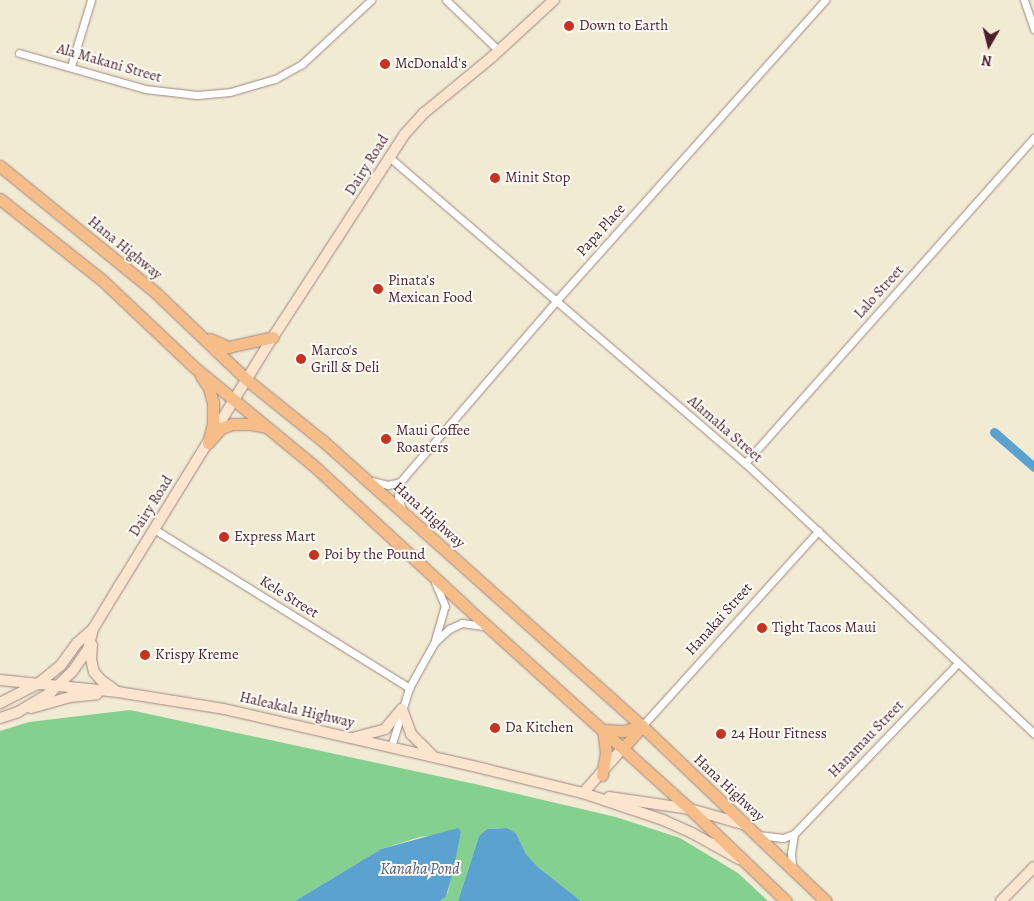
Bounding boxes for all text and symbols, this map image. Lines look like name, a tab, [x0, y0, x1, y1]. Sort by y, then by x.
place label: Down to Earth	[579, 17, 668, 35]
marker: Down to Earth	[563, 20, 575, 32]
north arrow	[964, 20, 1014, 70]
street label: Ala Makani Street	[55, 39, 163, 87]
text: N	[980, 50, 993, 70]
place label: McDonald's	[395, 55, 467, 73]
marker: McDonald's	[379, 58, 391, 70]
street label: Dairy Road	[341, 131, 393, 199]
place label: Minit Stop	[505, 169, 570, 187]
marker: Minit Stop	[489, 172, 501, 184]
street label: Papa Place	[573, 200, 629, 260]
street label: Hana Highway	[84, 213, 166, 283]
street label: Lalo Street	[850, 262, 908, 322]
place label: Pinata’s Mexican Food	[388, 271, 473, 306]
marker: Pinata’s Mexican Food	[372, 283, 384, 295]
place label: Marco's Grill & Deli	[311, 341, 380, 376]
marker: Marco's Grill & Deli	[295, 353, 307, 365]
street label: Alamaha Street	[684, 392, 766, 466]
place label: Maui Coffee Roasters	[396, 421, 470, 456]
marker: Maui Coffee Roasters	[380, 433, 392, 445]
street label: Dairy Road	[125, 472, 177, 540]
street label: Hana Highway	[389, 478, 469, 552]
place label: Express Mart	[234, 528, 315, 546]
marker: Express Mart	[218, 531, 230, 543]
place label: Poi by the Pound	[324, 546, 425, 564]
marker: Poi by the Pound	[308, 549, 320, 561]
street label: Kele Street	[256, 572, 322, 622]
street label: Hanakai Street	[682, 579, 756, 659]
place label: Tight Tacos Maui	[772, 619, 876, 637]
marker: Tight Tacos Maui	[756, 622, 768, 634]
place label: Krispy Kreme	[155, 646, 239, 664]
marker: Krispy Kreme	[139, 649, 151, 661]
street label: Haleakala Highway	[238, 688, 356, 732]
street label: Hanamau Street	[825, 697, 907, 781]
place label: Da Kitchen	[505, 719, 573, 737]
marker: Da Kitchen	[489, 722, 501, 734]
place label: 24 Hour Fitness	[731, 725, 827, 743]
marker: 24 Hour Fitness	[715, 728, 727, 740]
street label: Hana Highway	[690, 751, 768, 825]
water label: Kanaha Pond	[380, 859, 460, 879]

